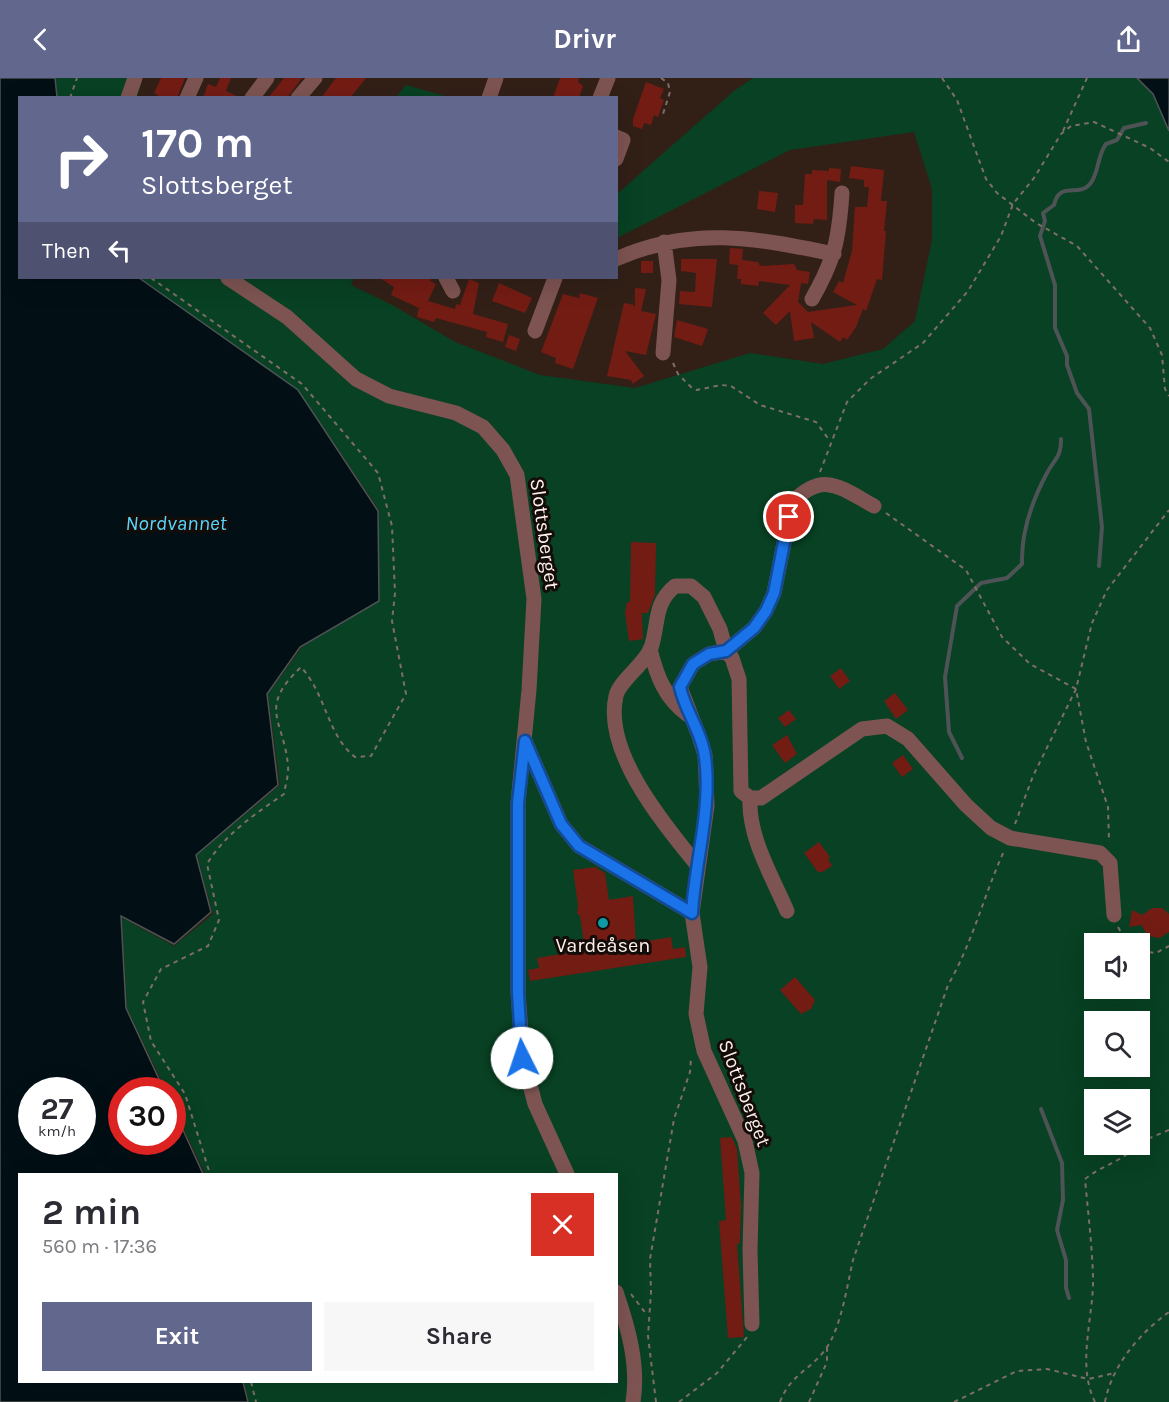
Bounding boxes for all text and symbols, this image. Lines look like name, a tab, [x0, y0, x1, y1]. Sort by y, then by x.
icon: back	[24, 23, 57, 56]
text: Drivr	[553, 23, 616, 55]
icon: share	[1112, 23, 1145, 56]
text: 170 m	[141, 118, 254, 168]
icon: right	[42, 120, 120, 198]
text: Slottsberget	[141, 169, 293, 201]
icon: left	[103, 234, 136, 267]
text: Then	[42, 238, 91, 264]
street label: Slottsberget	[525, 477, 564, 592]
pin	[763, 491, 814, 542]
icon: arrive	[772, 500, 805, 533]
water label: Nordvannet	[125, 511, 228, 535]
marker: Vardeåsen	[596, 916, 610, 930]
map controls	[1084, 933, 1150, 1155]
button: sound	[1084, 933, 1150, 999]
place label: Vardeåsen	[556, 934, 650, 957]
button: search	[1084, 1011, 1150, 1077]
position arrow	[490, 1026, 554, 1090]
street label: Slottsberget	[714, 1037, 776, 1150]
speed limit sign: 30	[108, 1077, 186, 1155]
button: layers	[1084, 1089, 1150, 1155]
text: 27	[40, 1091, 74, 1127]
text: km/h	[38, 1122, 76, 1140]
text: 2 min	[42, 1191, 141, 1233]
button: close	[531, 1193, 594, 1256]
text: 560 m · 17:36	[42, 1235, 157, 1258]
button: Exit	[42, 1302, 312, 1371]
button: Share	[324, 1302, 594, 1371]

